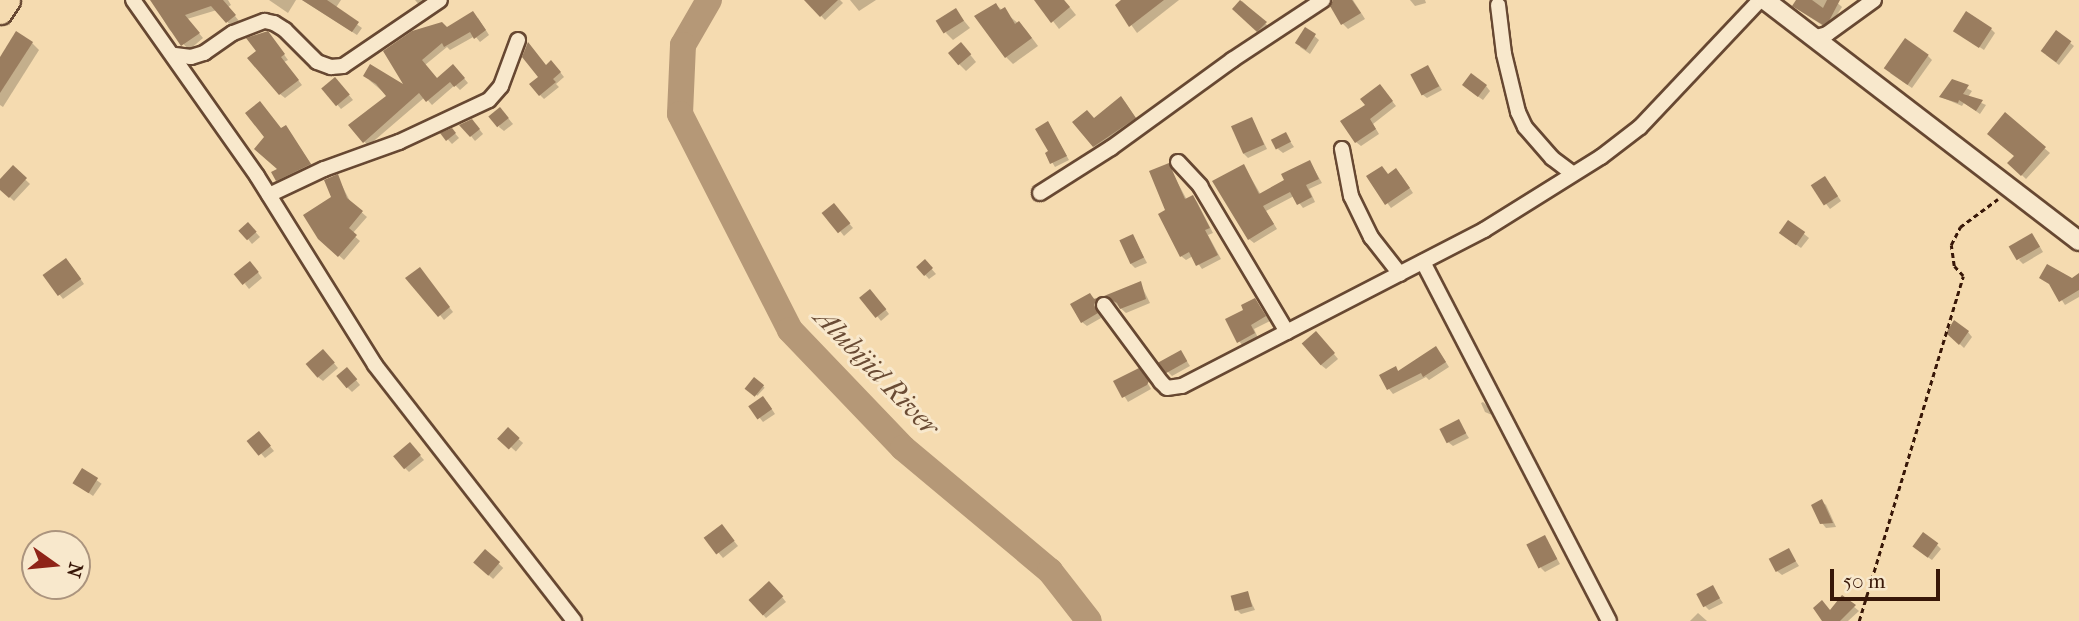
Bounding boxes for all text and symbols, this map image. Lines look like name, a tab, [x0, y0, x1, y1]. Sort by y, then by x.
water label: Alubijid River	[808, 301, 946, 443]
north arrow	[21, 530, 91, 600]
scale bar	[1834, 554, 1944, 598]
text: N	[62, 560, 87, 580]
text: 50 m	[1843, 569, 1886, 593]

